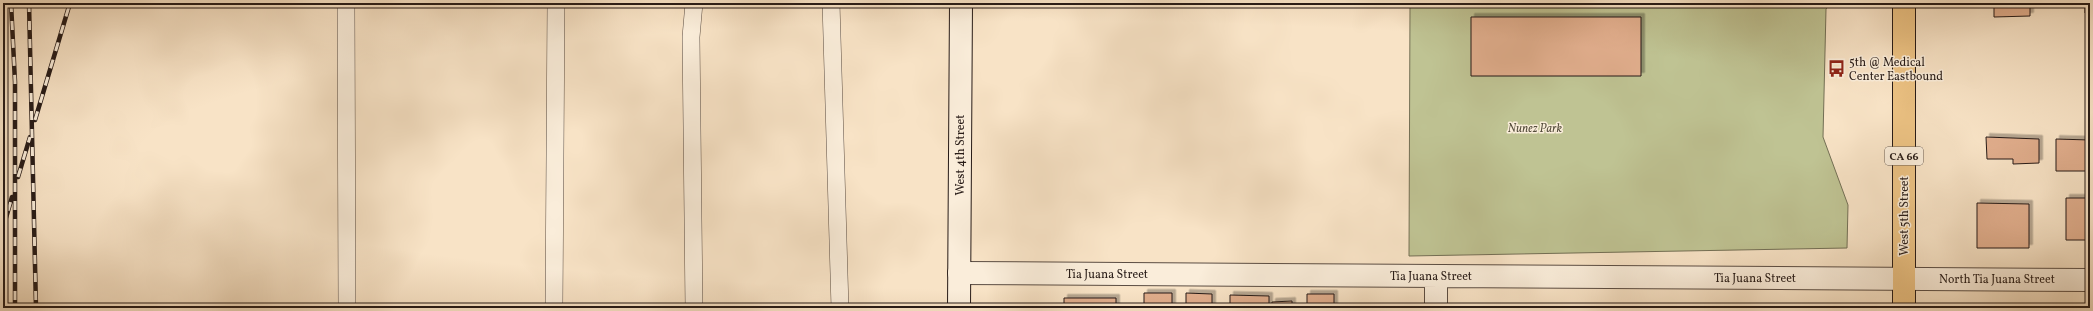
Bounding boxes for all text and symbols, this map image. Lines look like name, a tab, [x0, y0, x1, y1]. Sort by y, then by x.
place label: 5th @ Medical Center Eastbound	[1849, 55, 1943, 85]
bus stop icon: 5th @ Medical Center Eastbound	[1826, 59, 1846, 79]
street label: West 4th Street	[953, 115, 969, 195]
park label: Nunez Park	[1508, 121, 1563, 137]
road number: CA 66	[1885, 147, 1923, 165]
street label: West 5th Street	[1897, 176, 1913, 256]
street label: Tia Juana Street	[1066, 267, 1148, 283]
street label: Tia Juana Street	[1390, 269, 1472, 285]
street label: Tia Juana Street	[1714, 271, 1796, 287]
street label: North Tia Juana Street	[1939, 272, 2055, 288]

